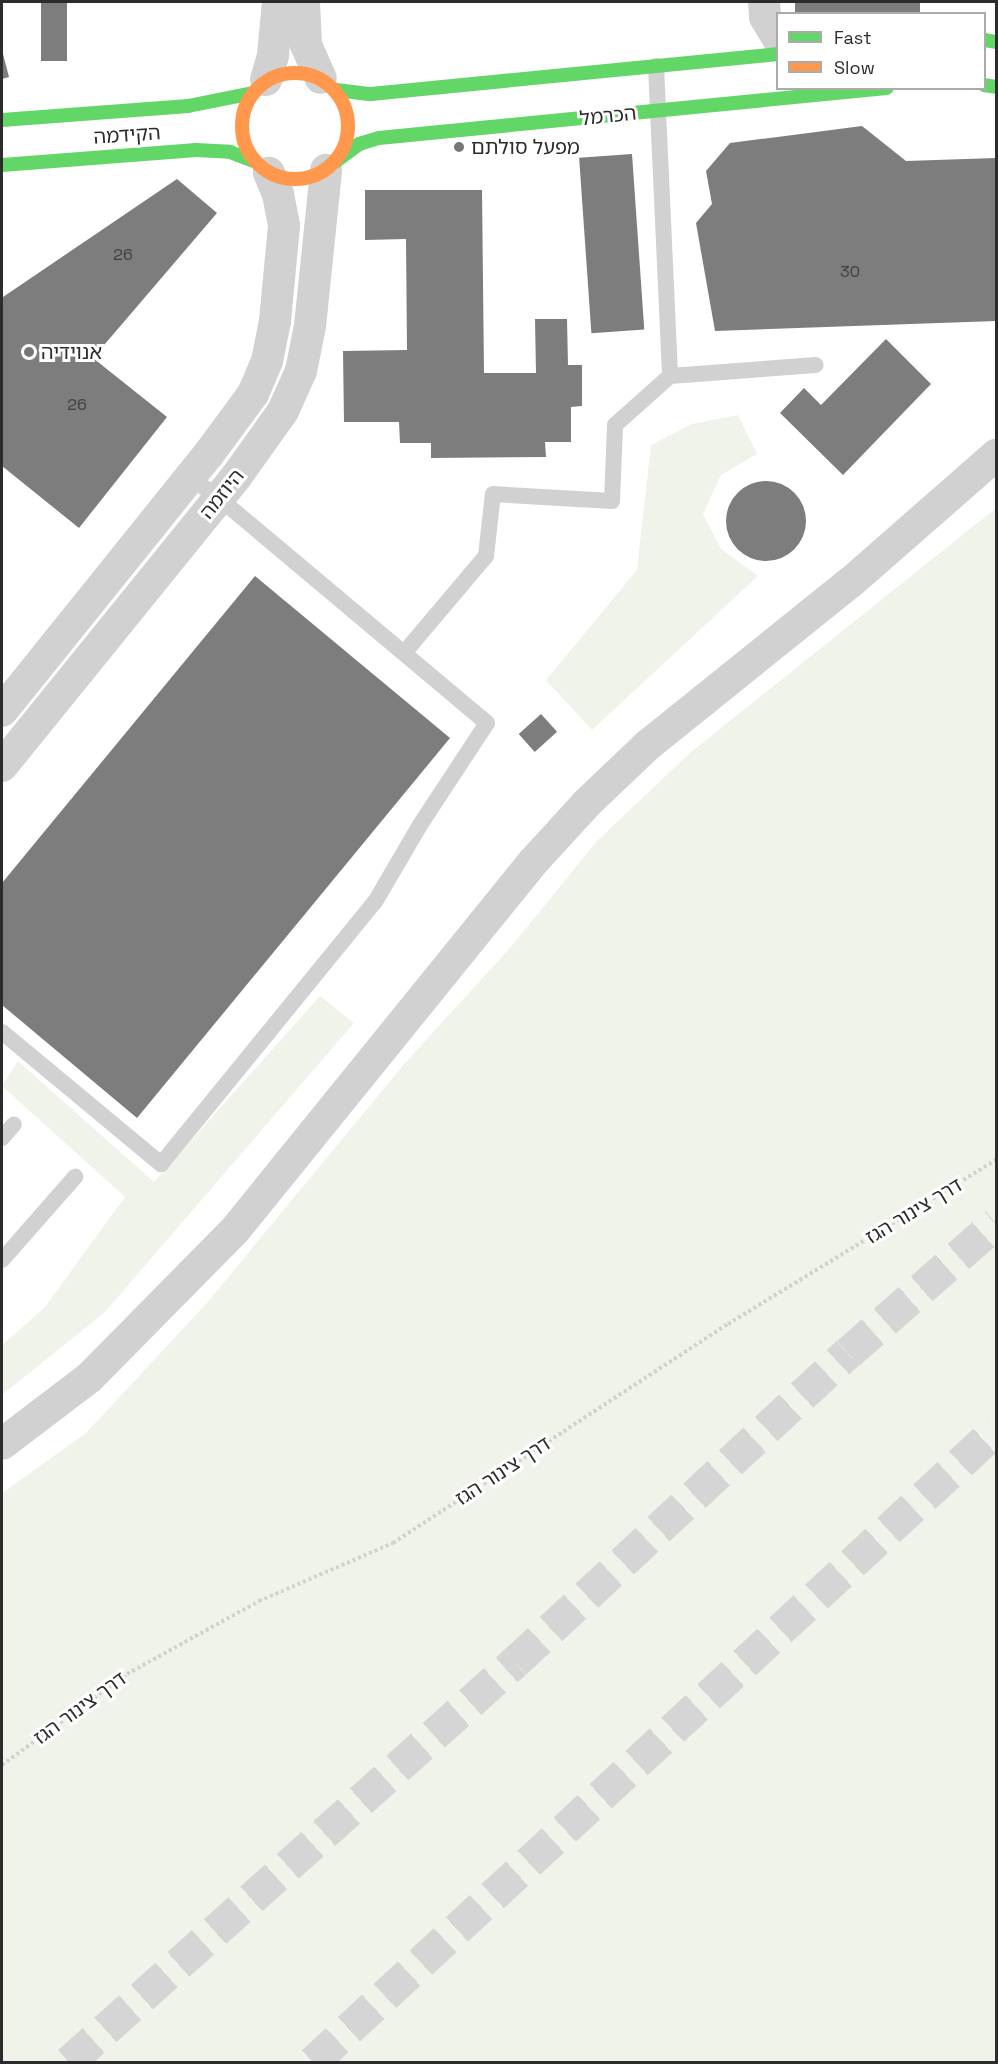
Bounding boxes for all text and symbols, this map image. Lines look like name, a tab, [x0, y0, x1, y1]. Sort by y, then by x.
legend	[776, 12, 986, 90]
text: Fast	[834, 26, 871, 49]
text: Slow	[834, 56, 875, 79]
street label: הכרמל	[579, 101, 637, 131]
street label: הקידמה	[93, 121, 161, 149]
place label: מפעל סולתם	[471, 135, 580, 159]
marker: מפעל סולתם	[452, 140, 466, 154]
house number: 26	[113, 245, 133, 265]
house number: 30	[840, 262, 860, 282]
place label: אנוידיה	[41, 340, 102, 364]
marker: אנוידיה	[22, 345, 36, 359]
house number: 26	[67, 395, 87, 415]
street label: היוזמה	[195, 464, 249, 524]
street label: דרך צינור הגז	[861, 1173, 967, 1249]
street label: דרך צינור הגז	[451, 1431, 555, 1511]
street label: דרך צינור הגז	[29, 1666, 131, 1750]

